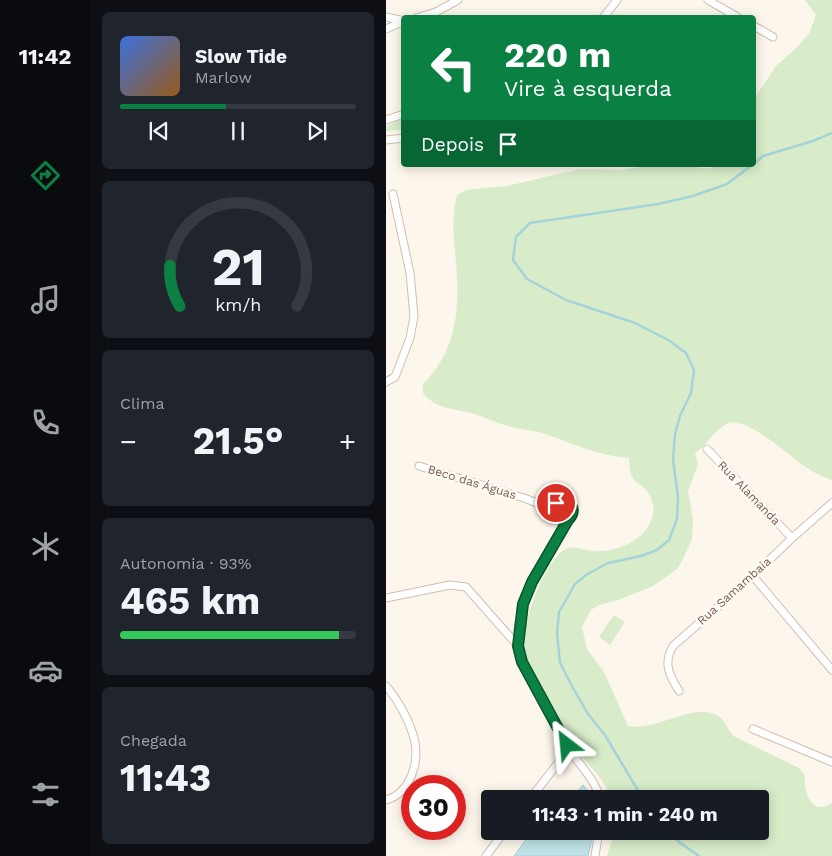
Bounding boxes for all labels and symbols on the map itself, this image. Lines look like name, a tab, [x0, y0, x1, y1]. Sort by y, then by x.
street label: Rua Alamanda	[715, 458, 783, 528]
street label: Beco das Águas	[426, 462, 518, 502]
pin	[535, 482, 577, 524]
street label: Rua Samambaia	[694, 554, 774, 628]
position arrow	[540, 718, 592, 770]
speed limit sign: 30	[401, 775, 466, 840]

